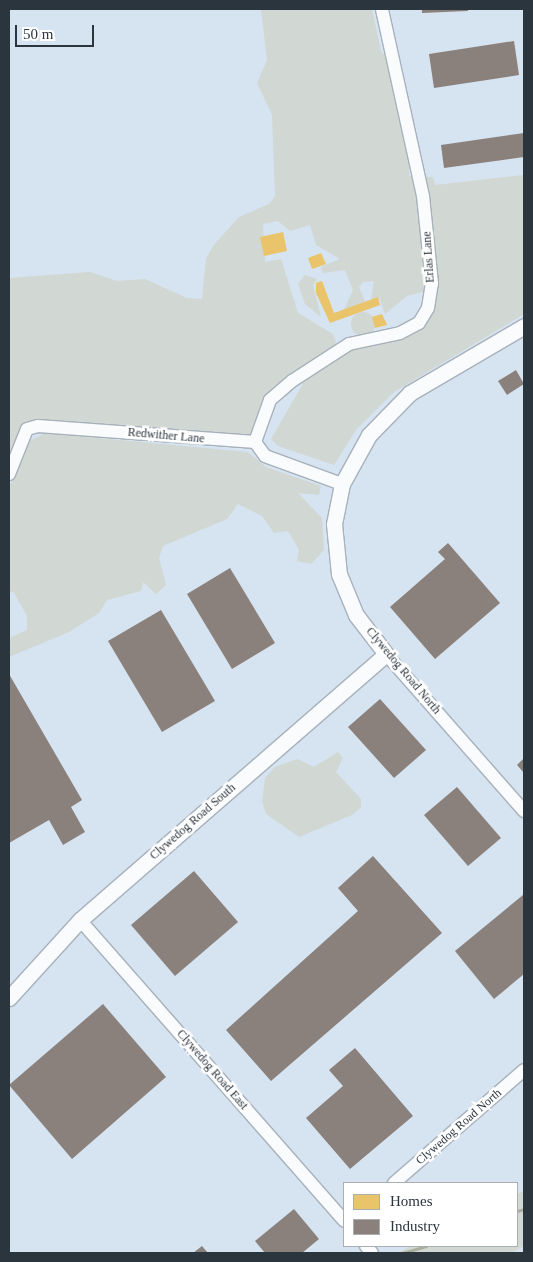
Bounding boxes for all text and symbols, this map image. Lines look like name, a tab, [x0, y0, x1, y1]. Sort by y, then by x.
scale bar	[18, 15, 96, 47]
text: 50 m	[23, 26, 53, 42]
street label: Erlas Lane	[420, 231, 438, 283]
street label: Redwither Lane	[127, 425, 205, 447]
street label: Clywedog Road North	[363, 625, 443, 717]
street label: Clywedog Road South	[147, 781, 239, 863]
street label: Clywedog Road East	[173, 1027, 251, 1113]
street label: Clywedog Road North	[413, 1086, 505, 1168]
legend	[343, 1182, 518, 1247]
text: Homes	[390, 1193, 433, 1209]
text: Industry	[390, 1218, 440, 1234]

